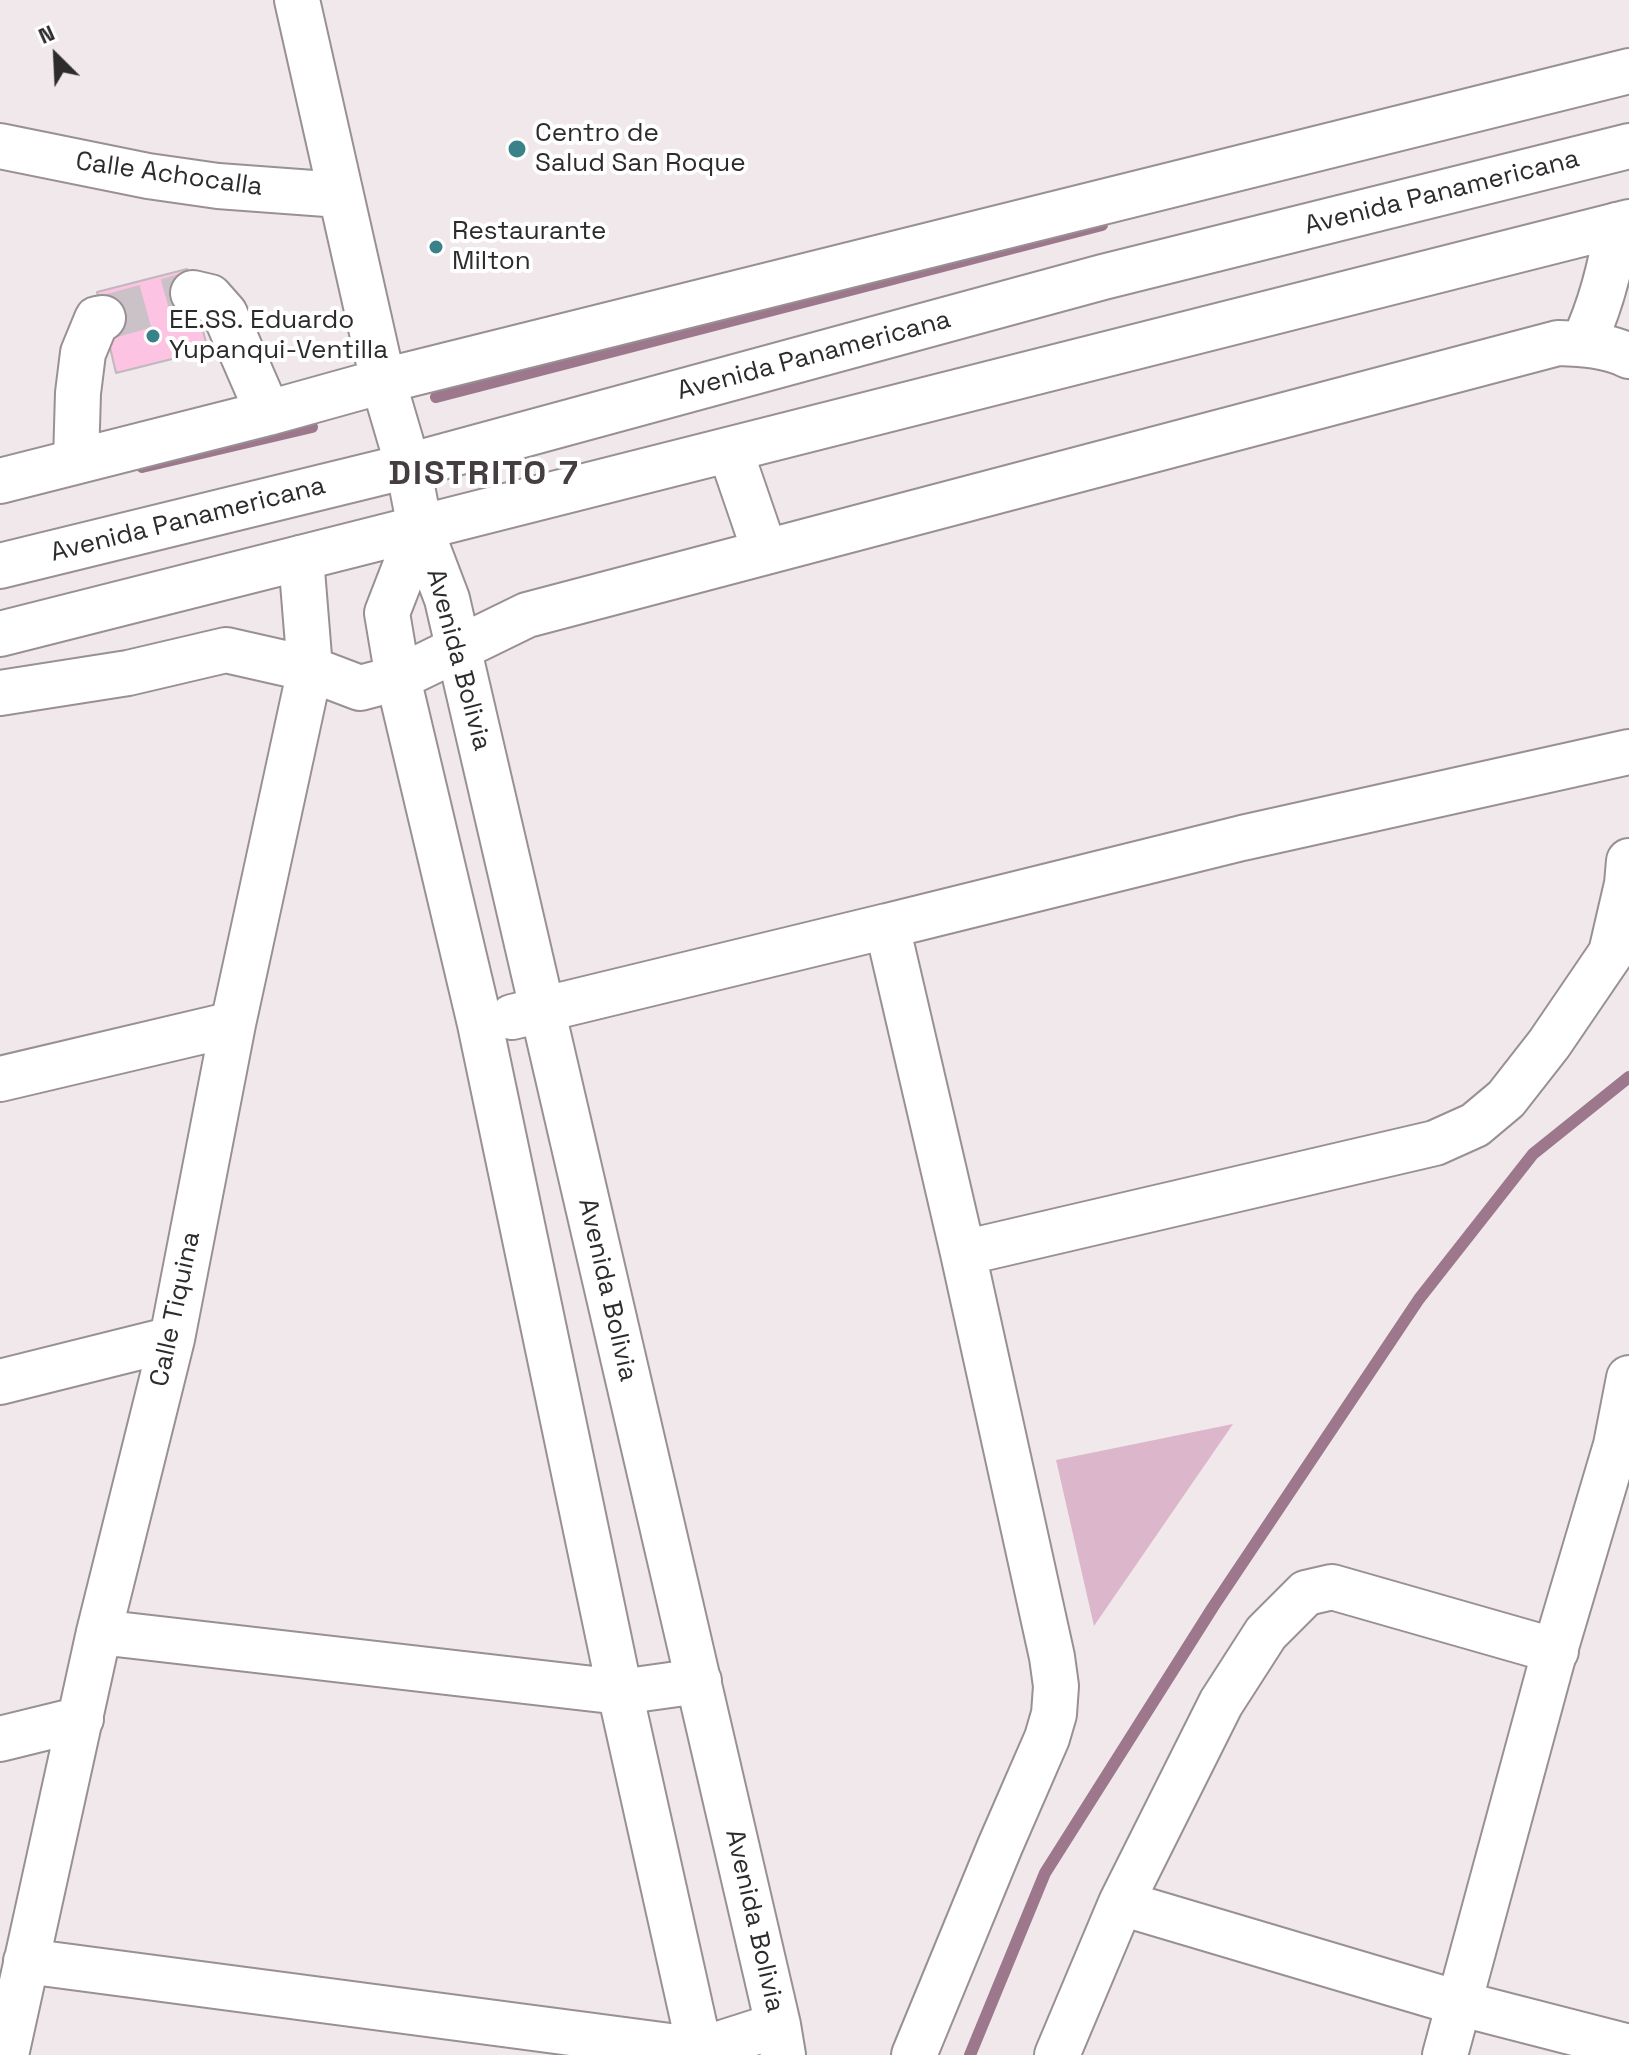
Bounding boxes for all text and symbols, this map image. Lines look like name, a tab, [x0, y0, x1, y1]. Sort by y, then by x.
north arrow	[16, 16, 96, 96]
text: N	[34, 18, 59, 50]
place label: Centro de Salud San Roque	[535, 118, 746, 180]
marker: Centro de Salud San Roque	[506, 138, 528, 160]
street label: Avenida Panamericana	[1301, 144, 1583, 242]
street label: Calle Achocalla	[73, 146, 265, 204]
place label: Restaurante Milton	[452, 216, 606, 278]
marker: Restaurante Milton	[427, 238, 445, 256]
street label: Avenida Panamericana	[674, 304, 954, 408]
place label: EE.SS. Eduardo Yupanqui-Ventilla	[169, 305, 388, 366]
marker: EE.SS. Eduardo Yupanqui-Ventilla	[144, 327, 162, 345]
district label: DISTRITO 7	[388, 455, 580, 495]
street label: Avenida Panamericana	[47, 471, 329, 569]
street label: Avenida Bolivia	[419, 566, 497, 754]
street label: Avenida Bolivia	[571, 1195, 643, 1385]
street label: Calle Tiquina	[144, 1229, 208, 1389]
street label: Avenida Bolivia	[718, 1826, 790, 2016]

